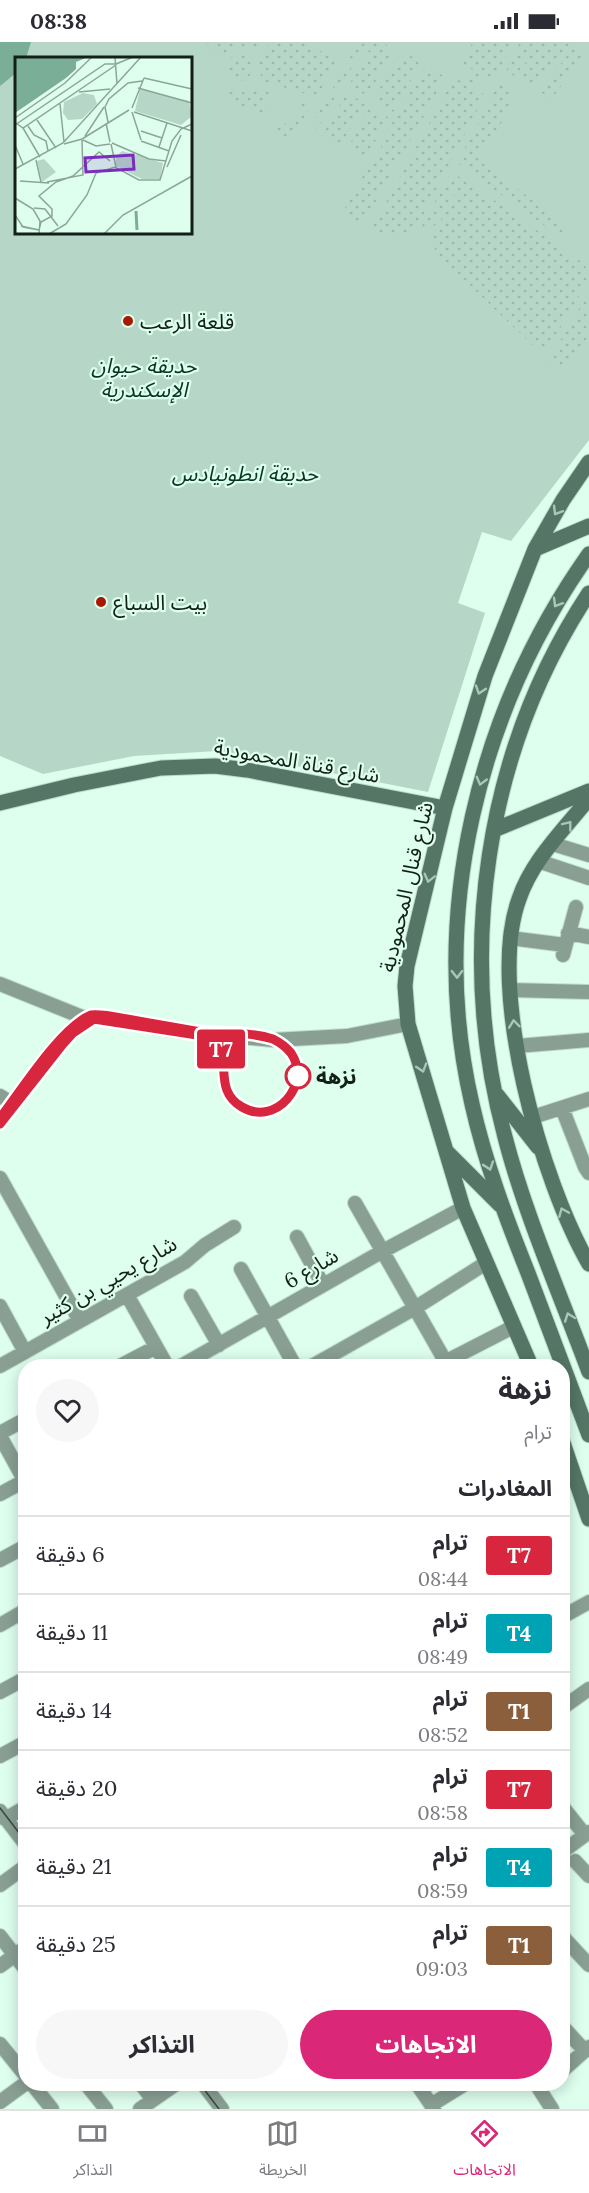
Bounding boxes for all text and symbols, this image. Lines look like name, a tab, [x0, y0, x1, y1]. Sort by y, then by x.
text: 08:38	[30, 7, 87, 35]
inset map	[15, 57, 192, 234]
place label: قلعة الرعب	[140, 308, 234, 335]
marker: قلعة الرعب	[121, 314, 135, 328]
park label: حديقة حيوان الإسكندرية	[91, 352, 197, 404]
park label: حديقة انطونيادس	[172, 460, 319, 487]
one-way arrow	[552, 505, 564, 515]
place label: بيت السباع	[113, 589, 207, 618]
marker: بيت السباع	[94, 595, 108, 609]
one-way arrow	[553, 597, 564, 607]
one-way arrow	[475, 684, 488, 695]
street label: شارع قناة المحمودية	[212, 733, 382, 791]
one-way arrow	[475, 776, 488, 786]
street label: شارع قنال المحمودية	[373, 799, 441, 975]
one-way arrow	[561, 820, 572, 831]
one-way arrow	[424, 873, 437, 883]
one-way arrow	[451, 970, 463, 979]
one-way arrow	[508, 1019, 520, 1028]
line badge: T7	[194, 1030, 248, 1068]
text: T7	[209, 1036, 233, 1063]
one-way arrow	[415, 1062, 427, 1073]
marker: نزهة	[285, 1063, 311, 1089]
place label: نزهة	[316, 1063, 356, 1090]
one-way arrow	[481, 1160, 494, 1171]
one-way arrow	[558, 1207, 570, 1218]
street label: شارع يحيي بن كثير	[34, 1230, 183, 1333]
street label: شارع 6	[279, 1242, 344, 1296]
one-way arrow	[563, 1312, 576, 1323]
text: نزهة	[498, 1371, 552, 1407]
button: heart	[36, 1379, 99, 1442]
text: ترام	[524, 1419, 552, 1444]
text: المغادرات	[458, 1474, 552, 1502]
text: ترام	[433, 1528, 468, 1556]
text: 6 دقيقة	[36, 1540, 105, 1568]
text: T7	[507, 1542, 531, 1569]
text: 08:44	[418, 1566, 468, 1591]
text: ترام	[433, 1606, 468, 1634]
text: 11 دقيقة	[36, 1618, 108, 1646]
text: T4	[507, 1620, 531, 1647]
text: 08:49	[417, 1644, 468, 1669]
text: ترام	[433, 1684, 468, 1712]
text: 14 دقيقة	[36, 1696, 112, 1724]
text: T1	[508, 1698, 530, 1725]
text: 08:52	[418, 1722, 468, 1747]
text: ترام	[433, 1762, 468, 1790]
text: 20 دقيقة	[36, 1774, 117, 1802]
text: T7	[507, 1776, 531, 1803]
text: 08:58	[417, 1800, 468, 1825]
text: ترام	[433, 1840, 468, 1868]
text: 21 دقيقة	[36, 1852, 112, 1880]
text: T4	[507, 1854, 531, 1881]
text: 08:59	[417, 1878, 468, 1903]
text: ترام	[433, 1918, 468, 1946]
text: 25 دقيقة	[36, 1930, 116, 1958]
text: T1	[508, 1932, 530, 1959]
text: 09:03	[415, 1956, 468, 1981]
button: التذاكر	[36, 2010, 288, 2079]
button: الاتجاهات	[300, 2010, 552, 2079]
tab: التذاكر	[73, 2117, 112, 2187]
tab: الخريطة	[259, 2117, 307, 2187]
tab: الاتجاهات	[453, 2117, 516, 2187]

